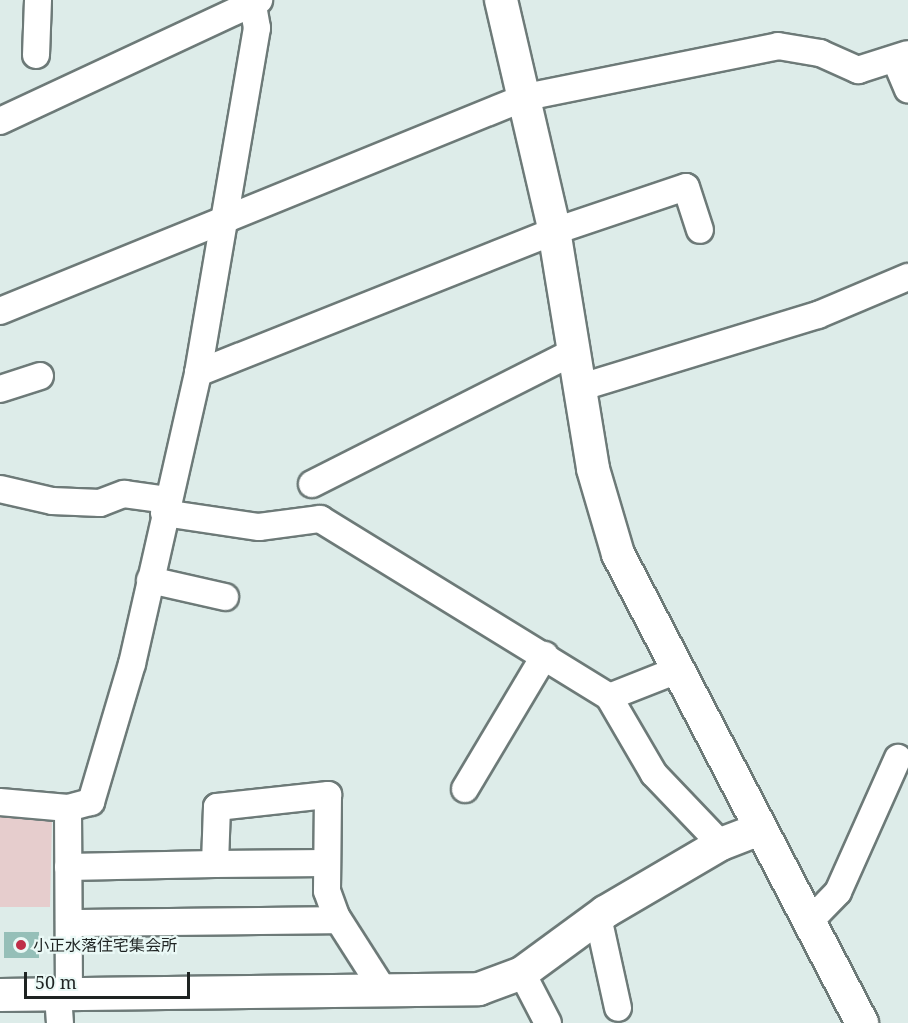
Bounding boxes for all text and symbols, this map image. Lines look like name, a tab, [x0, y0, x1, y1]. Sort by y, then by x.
place label: 小正水落住宅集会所	[33, 935, 177, 955]
marker: 小正水落住宅集会所	[14, 938, 28, 952]
scale bar	[27, 960, 194, 998]
text: 50 m	[35, 970, 77, 994]

